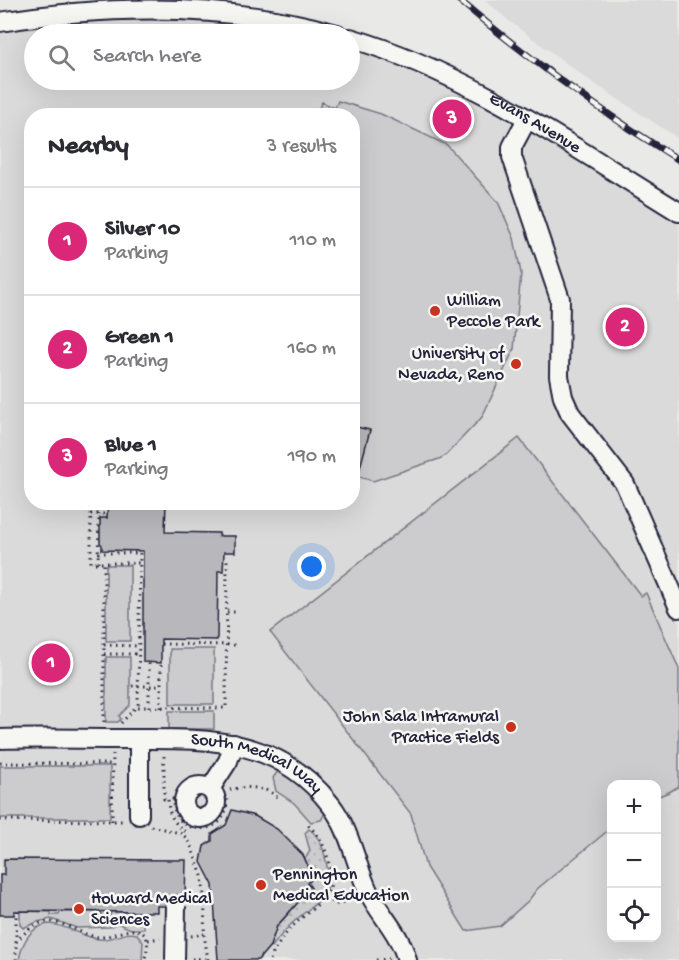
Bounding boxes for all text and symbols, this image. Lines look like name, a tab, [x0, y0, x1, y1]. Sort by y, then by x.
search box	[24, 24, 360, 90]
icon: search	[45, 41, 78, 74]
text: Search here	[93, 44, 201, 70]
street label: Evans Avenue	[485, 88, 585, 159]
pin: 3	[432, 96, 472, 142]
text: Nearby	[48, 132, 129, 163]
text: 3 results	[267, 136, 336, 159]
text: Silver 10	[105, 217, 180, 243]
text: 1	[63, 230, 72, 253]
text: 110 m	[290, 230, 336, 253]
text: Parking	[105, 243, 168, 266]
place label: William Peccole Park	[446, 291, 542, 333]
marker: William Peccole Park	[428, 304, 442, 318]
pin: 2	[606, 304, 644, 350]
text: Green 1	[105, 325, 174, 351]
text: 2	[63, 338, 72, 361]
text: 160 m	[287, 338, 336, 361]
place label: University of Nevada, Reno	[398, 344, 505, 386]
text: Parking	[105, 351, 168, 374]
marker: University of Nevada, Reno	[509, 357, 523, 371]
text: Blue 1	[105, 433, 157, 459]
text: 3	[62, 446, 73, 469]
text: 190 m	[288, 446, 336, 469]
text: Parking	[105, 459, 168, 482]
your location	[297, 552, 326, 581]
pin: 1	[32, 640, 70, 686]
place label: John Sala Intramural Practice Fields	[343, 707, 500, 749]
marker: John Sala Intramural Practice Fields	[504, 720, 518, 734]
street label: South Medical Way	[190, 729, 327, 798]
map controls	[607, 780, 661, 942]
button: +	[607, 780, 661, 834]
button: −	[607, 834, 661, 888]
place label: Pennington Medical Education	[272, 865, 409, 907]
marker: Pennington Medical Education	[254, 878, 268, 892]
button: locate	[607, 888, 661, 942]
place label: Howard Medical Sciences	[91, 889, 212, 931]
marker: Howard Medical Sciences	[72, 902, 86, 916]

